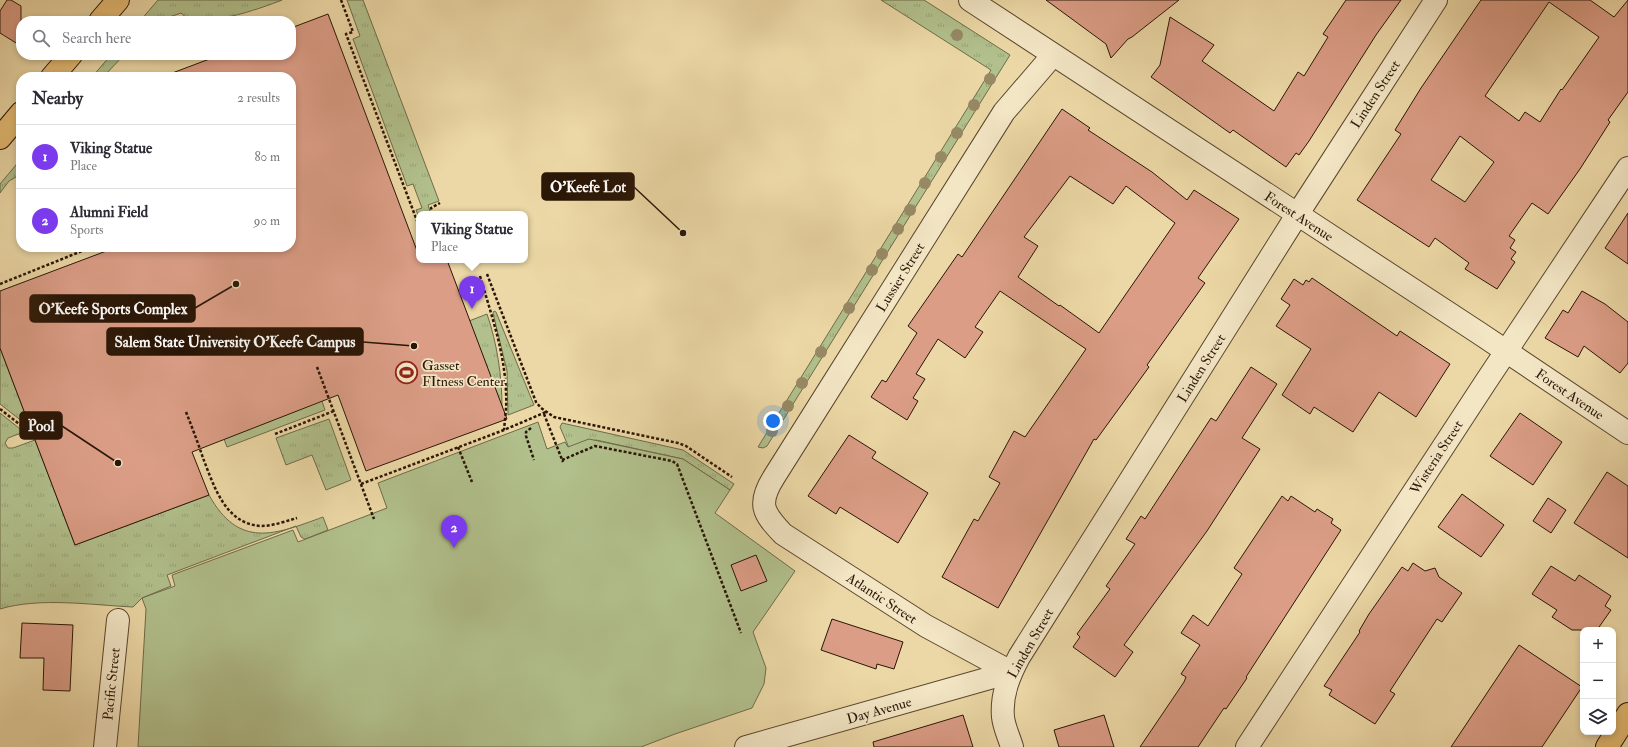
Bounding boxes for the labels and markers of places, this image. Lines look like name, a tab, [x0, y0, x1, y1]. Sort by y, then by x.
callout: O'Keefe Lot	[542, 173, 634, 200]
pin: 1	[459, 276, 485, 309]
callout: O'Keefe Sports Complex	[30, 295, 195, 322]
callout: Salem State University O'Keefe Campus	[107, 328, 363, 355]
place label: Gasset FItness Center	[422, 357, 506, 390]
sports icon: Gasset FItness Center	[393, 360, 419, 386]
callout: Pool	[20, 412, 62, 439]
pin: 2	[441, 515, 467, 548]

